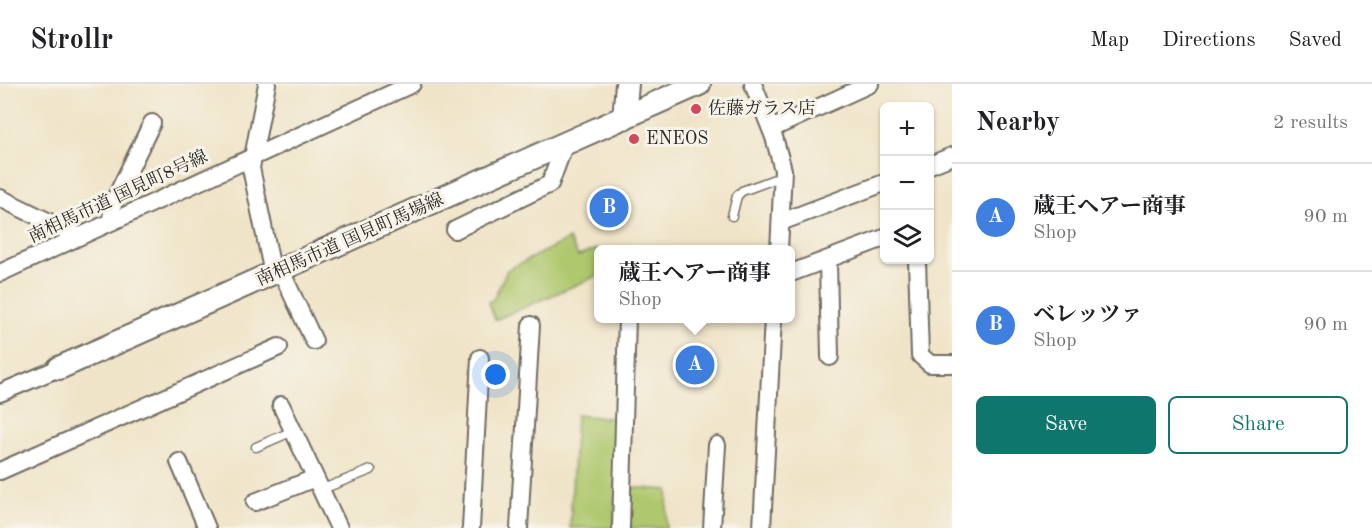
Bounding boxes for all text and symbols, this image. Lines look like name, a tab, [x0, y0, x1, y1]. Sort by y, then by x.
text: Strollr	[30, 27, 113, 55]
text: Map	[1090, 30, 1129, 51]
text: Directions	[1162, 30, 1256, 51]
text: Saved	[1289, 30, 1342, 51]
place label: 佐藤ガラス店	[708, 98, 815, 118]
marker: 佐藤ガラス店	[689, 102, 703, 116]
map controls	[880, 102, 934, 264]
button: +	[880, 102, 934, 156]
text: Nearby	[976, 110, 1060, 136]
text: 2 results	[1273, 113, 1348, 133]
place label: ENEOS	[646, 130, 708, 148]
marker: ENEOS	[627, 132, 641, 146]
street label: 南相馬市道 国見町8号線	[25, 146, 210, 246]
button: −	[880, 156, 934, 210]
pin: B	[590, 186, 628, 230]
street label: 南相馬市道 国見町馬場線	[253, 189, 446, 290]
text: 蔵王ヘアー商事	[1033, 196, 1186, 218]
text: A	[988, 207, 1003, 227]
text: 90 m	[1303, 207, 1348, 227]
button: layers	[880, 210, 934, 264]
text: Shop	[1033, 223, 1077, 243]
popup	[594, 245, 795, 323]
text: 蔵王ヘアー商事	[618, 263, 771, 285]
text: Shop	[618, 290, 662, 310]
text: ベレッツァ	[1033, 304, 1143, 326]
text: B	[988, 315, 1003, 335]
text: 90 m	[1303, 315, 1348, 335]
text: Shop	[1033, 331, 1077, 351]
pin: A	[676, 342, 714, 388]
your location	[481, 360, 510, 389]
button: Save	[976, 396, 1156, 454]
button: Share	[1168, 396, 1348, 454]

